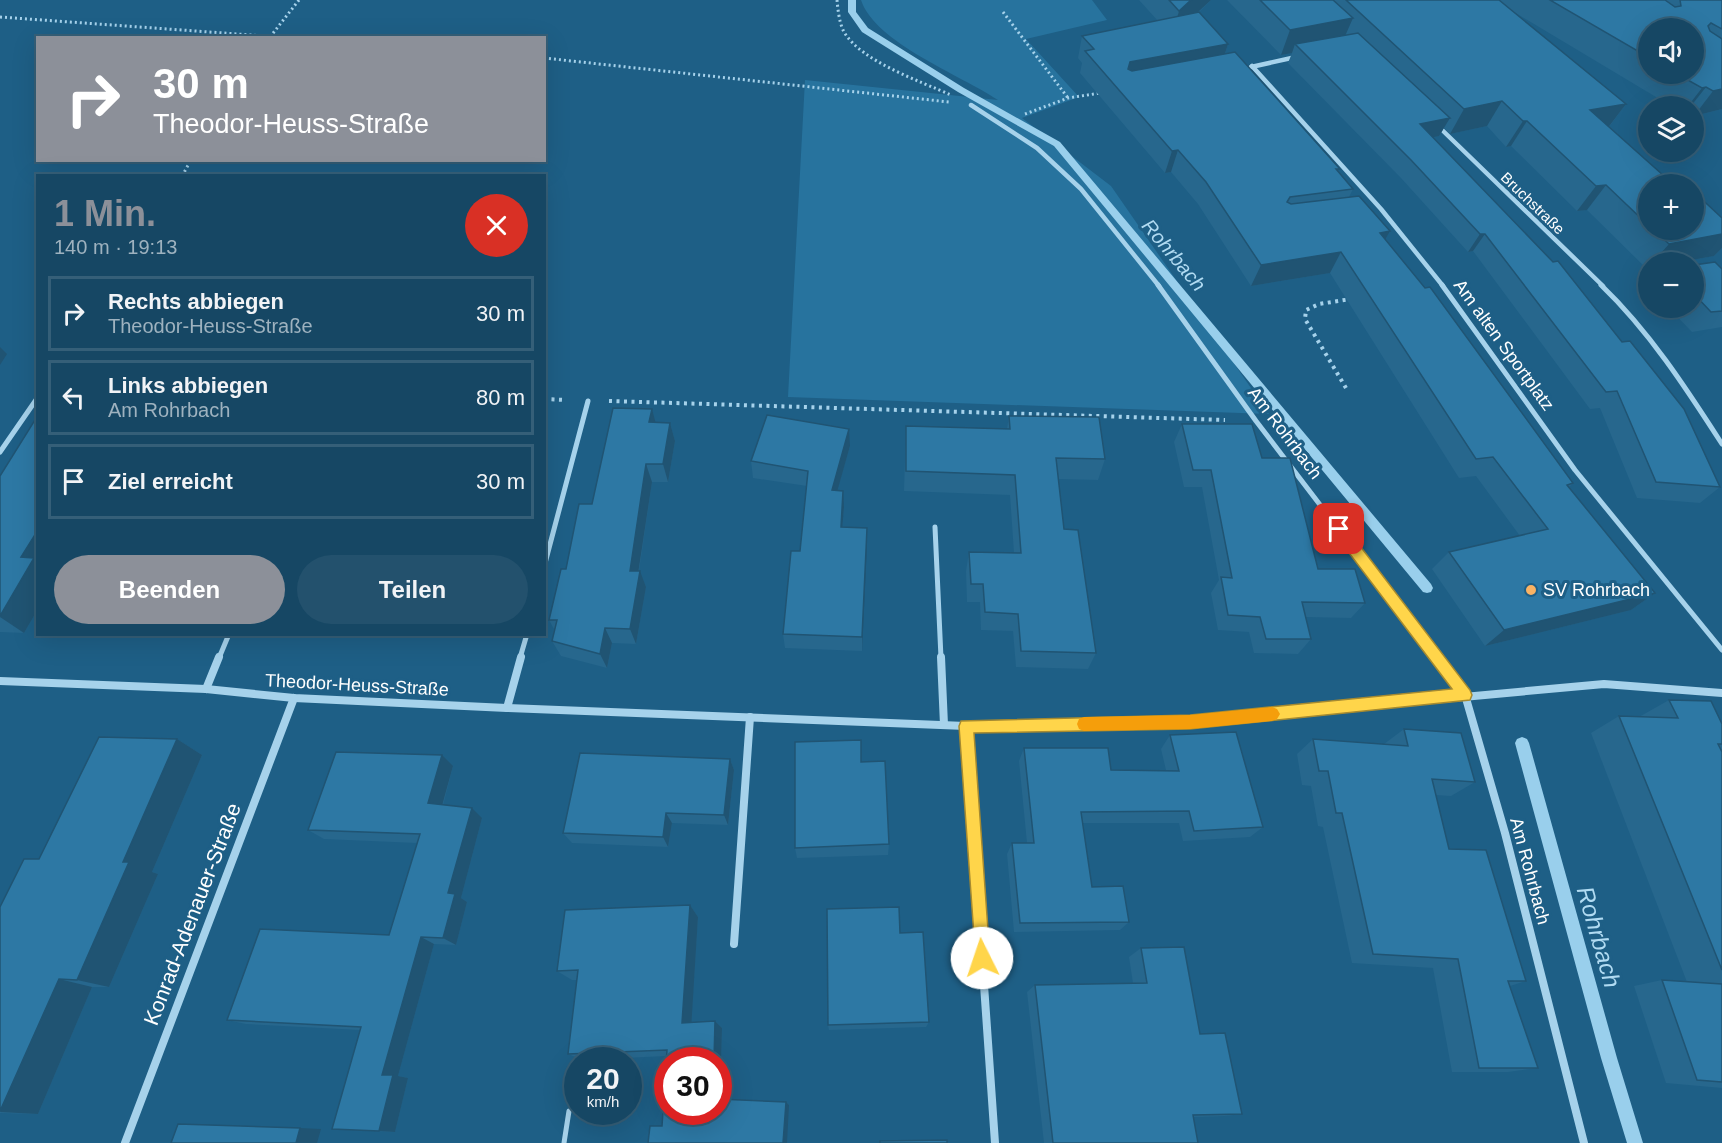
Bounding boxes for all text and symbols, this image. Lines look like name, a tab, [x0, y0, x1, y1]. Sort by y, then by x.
map controls	[1638, 18, 1704, 318]
button: sound	[1638, 18, 1704, 84]
icon: right	[54, 60, 132, 138]
text: 30 m	[153, 60, 249, 107]
button: layers	[1638, 96, 1704, 162]
text: Theodor-Heuss-Straße	[153, 109, 429, 139]
street label: Bruchstraße	[1498, 169, 1568, 237]
button: +	[1638, 174, 1704, 240]
text: 1 Min.	[54, 193, 156, 234]
button: close	[465, 194, 528, 257]
water label: Rohrbach	[1138, 215, 1210, 295]
text: 140 m · 19:13	[54, 236, 177, 258]
button: −	[1638, 252, 1704, 318]
street label: Am alten Sportplatz	[1450, 276, 1558, 414]
text: Rechts abbiegen	[108, 289, 284, 314]
icon: right	[57, 297, 90, 330]
text: 30 m	[476, 301, 525, 326]
text: Theodor-Heuss-Straße	[108, 315, 313, 337]
text: Links abbiegen	[108, 373, 268, 398]
icon: left	[57, 381, 90, 414]
street label: Am Rohrbach	[1244, 383, 1326, 483]
text: 80 m	[476, 385, 525, 410]
text: Am Rohrbach	[108, 399, 230, 421]
icon: arrive	[57, 465, 90, 498]
text: Ziel erreicht	[108, 469, 233, 494]
text: 30 m	[476, 469, 525, 494]
pin	[1313, 503, 1364, 554]
icon: arrive	[1322, 512, 1355, 545]
button: Beenden	[54, 555, 285, 624]
button: Teilen	[297, 555, 528, 624]
place label: SV Rohrbach	[1543, 580, 1650, 600]
marker: SV Rohrbach	[1524, 583, 1538, 597]
street label: Theodor-Heuss-Straße	[265, 670, 449, 700]
street label: Konrad-Adenauer-Straße	[139, 800, 245, 1028]
street label: Am Rohrbach	[1506, 815, 1554, 927]
water label: Rohrbach	[1572, 883, 1626, 991]
position arrow	[950, 926, 1014, 990]
speed limit sign: 30	[654, 1047, 732, 1125]
text: 20	[586, 1062, 620, 1095]
text: km/h	[587, 1093, 619, 1110]

